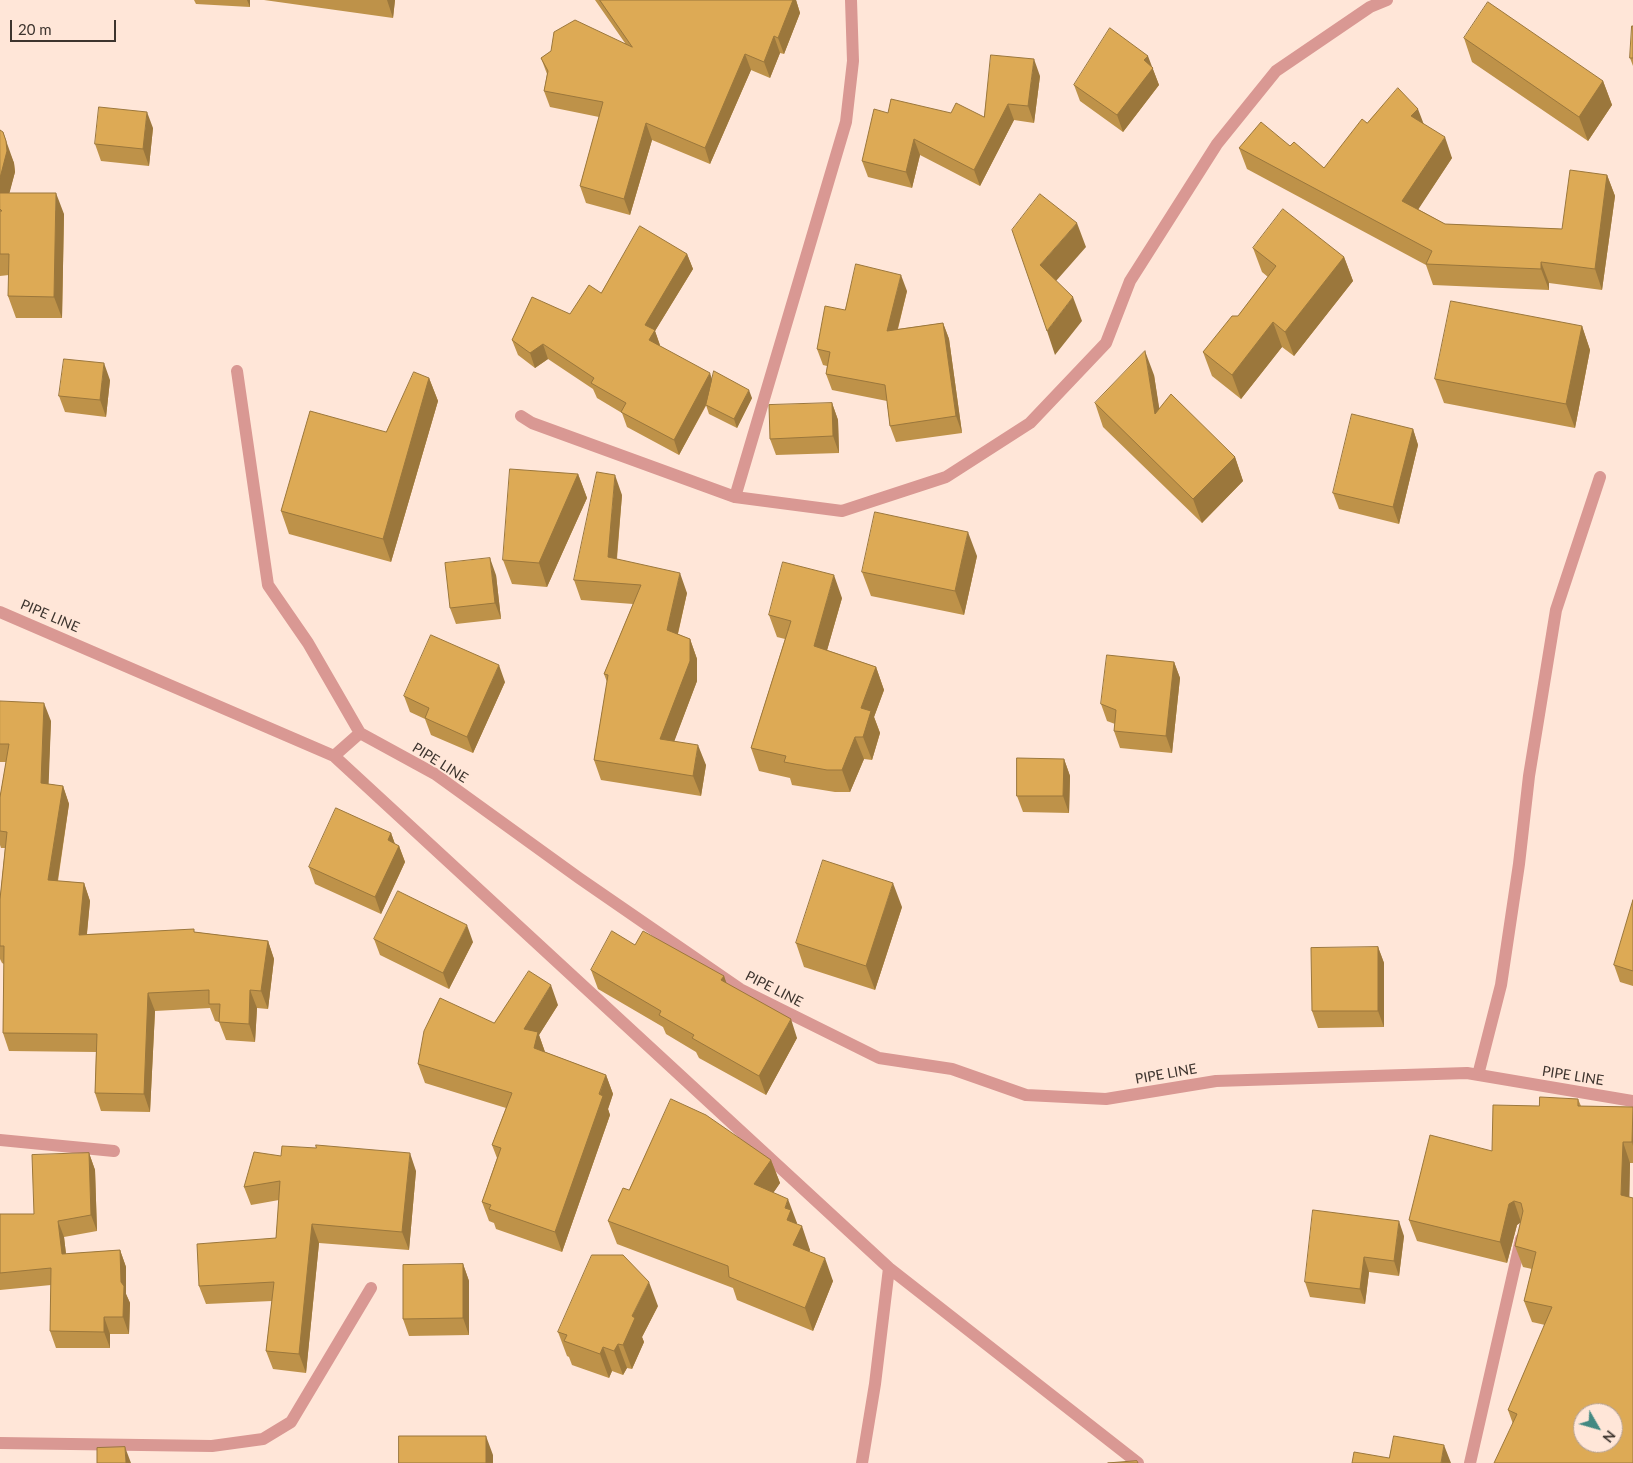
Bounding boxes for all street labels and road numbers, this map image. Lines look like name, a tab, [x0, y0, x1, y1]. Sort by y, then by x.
street label: PIPE LINE	[18, 596, 82, 636]
street label: PIPE LINE	[409, 739, 471, 787]
street label: PIPE LINE	[742, 967, 806, 1011]
street label: PIPE LINE	[1134, 1060, 1198, 1088]
street label: PIPE LINE	[1541, 1063, 1605, 1089]

